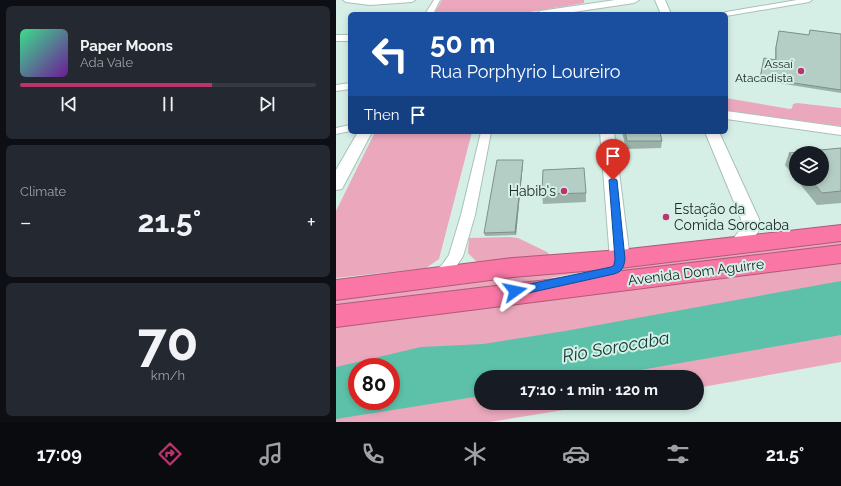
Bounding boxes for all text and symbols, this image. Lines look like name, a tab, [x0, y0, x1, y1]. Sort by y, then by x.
text: 50 m	[430, 27, 496, 60]
icon: left	[364, 28, 416, 80]
text: Paper Moons	[80, 37, 173, 55]
text: Ada Vale	[80, 55, 133, 70]
place label: Assaí Atacadista	[735, 57, 793, 85]
text: Rua Porphyrio Loureiro	[430, 61, 620, 82]
marker: Assaí Atacadista	[796, 66, 806, 76]
icon: previous	[58, 93, 80, 115]
icon: pause	[157, 93, 179, 115]
icon: next	[256, 93, 278, 115]
icon: arrive	[407, 104, 429, 126]
text: Then	[364, 106, 399, 124]
pin	[596, 139, 630, 180]
icon: arrive	[602, 145, 624, 167]
map controls	[789, 146, 829, 186]
button: layers	[789, 146, 829, 186]
place label: Habib's	[509, 183, 556, 199]
text: Climate	[20, 184, 66, 199]
marker: Habib's	[559, 186, 569, 196]
place label: Estação da Comida Sorocaba	[674, 201, 789, 233]
text: 21.5°	[138, 204, 201, 239]
text: −	[20, 209, 32, 235]
text: +	[307, 209, 316, 235]
marker: Estação da Comida Sorocaba	[661, 212, 671, 222]
street label: Avenida Dom Aguirre	[627, 256, 765, 288]
position arrow	[494, 270, 536, 312]
text: 70	[137, 311, 199, 372]
water label: Rio Sorocaba	[561, 327, 671, 366]
speed limit sign: 80	[348, 358, 400, 410]
text: km/h	[151, 368, 185, 383]
text: 17:10 · 1 min · 120 m	[520, 381, 658, 399]
icon: directions	[156, 440, 184, 468]
icon: music	[257, 440, 285, 468]
icon: phone	[359, 440, 387, 468]
icon: climate	[461, 440, 489, 468]
icon: car	[562, 440, 590, 468]
icon: filters	[664, 440, 692, 468]
text: 17:09	[37, 444, 82, 465]
text: 21.5°	[766, 444, 804, 465]

